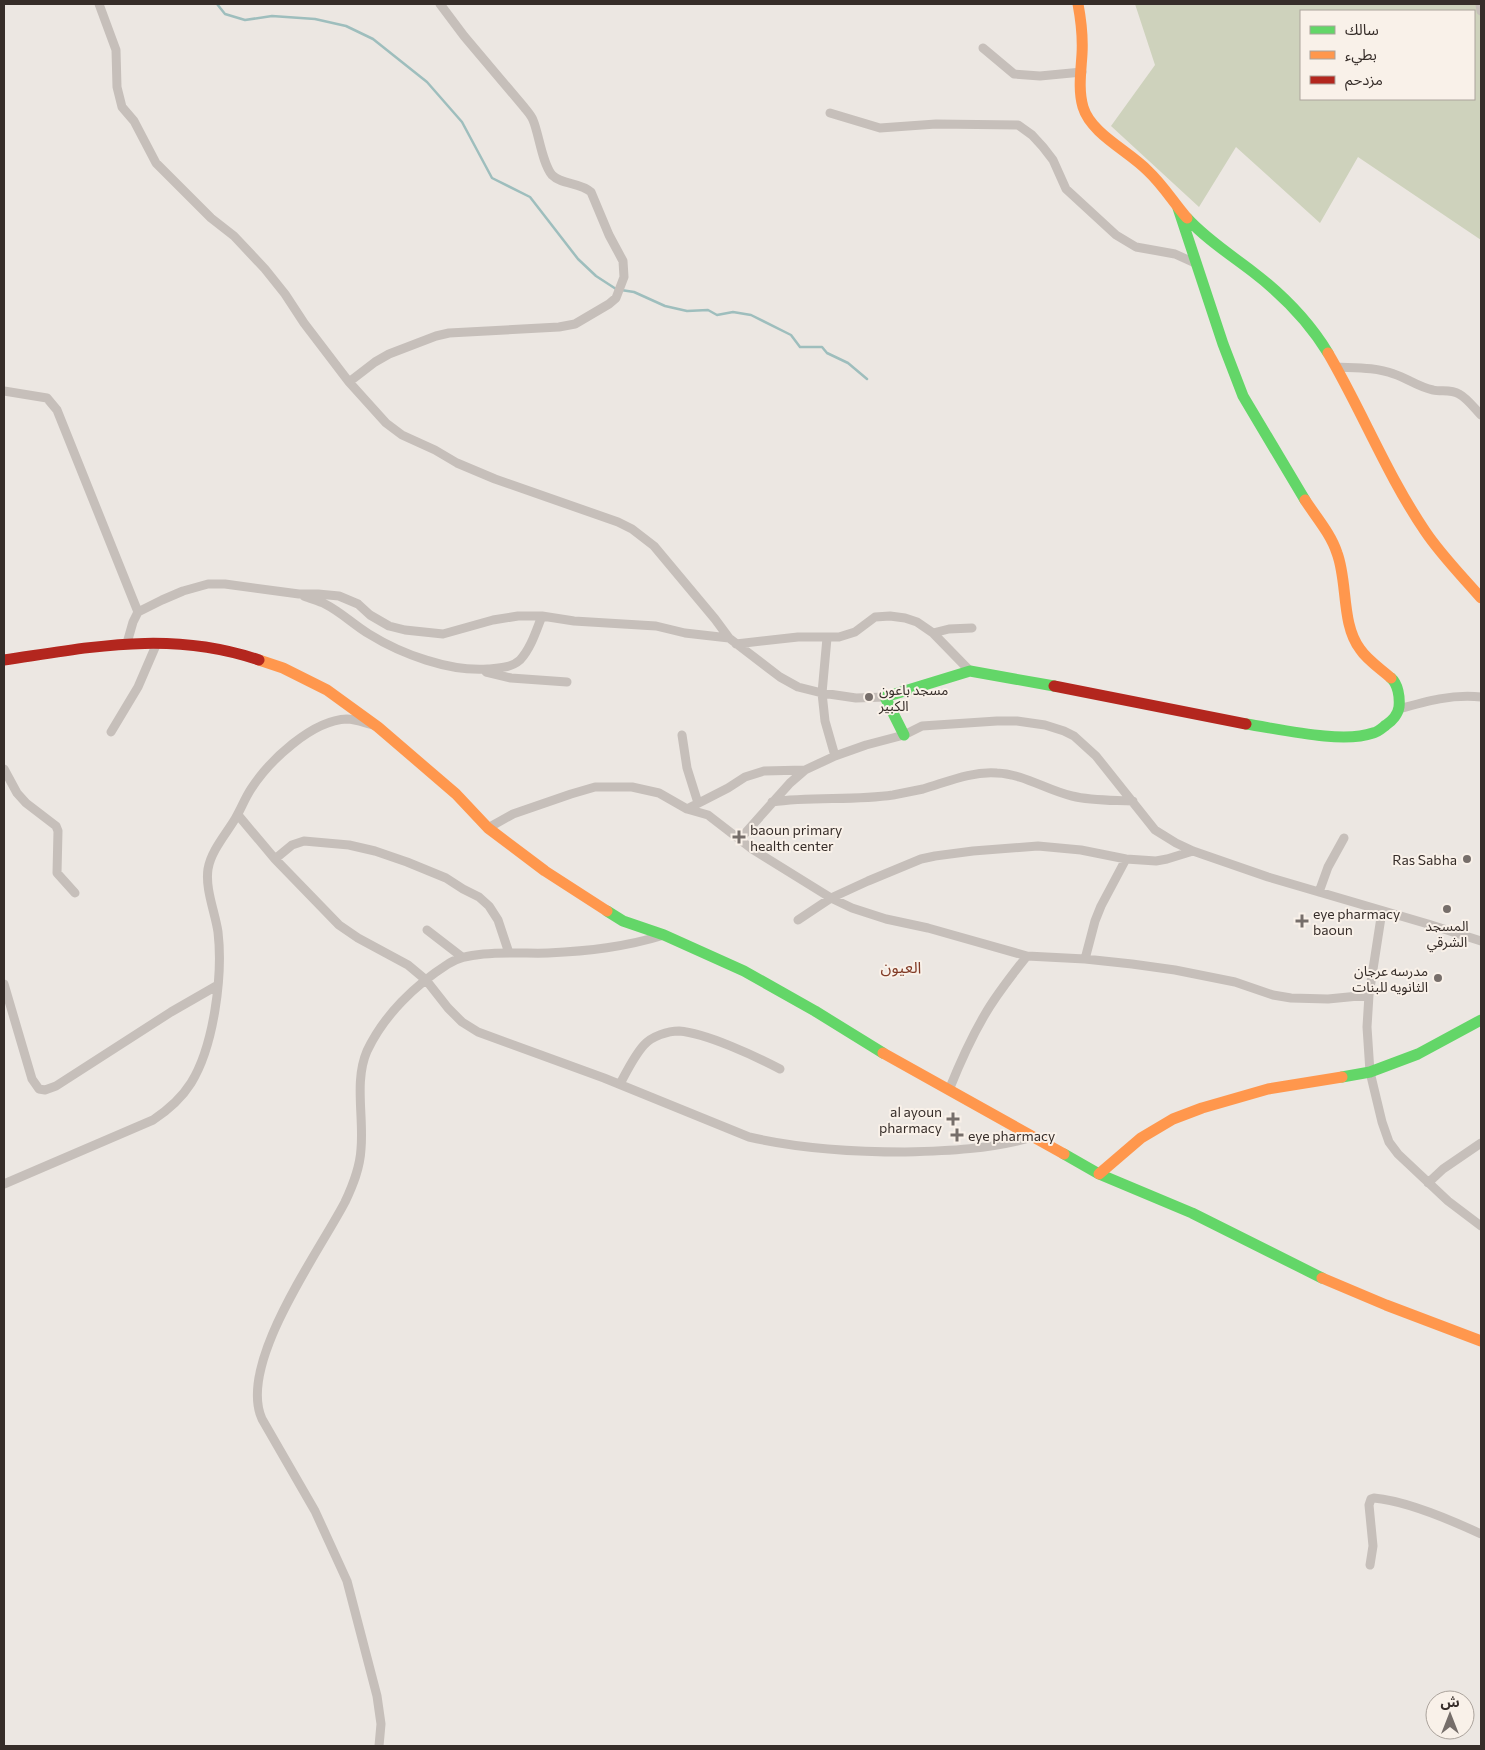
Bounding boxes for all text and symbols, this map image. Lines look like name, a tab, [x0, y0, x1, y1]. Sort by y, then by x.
legend	[1300, 10, 1475, 100]
text: سالك	[1345, 20, 1379, 38]
text: بطيء	[1345, 45, 1377, 66]
text: مزدحم	[1345, 70, 1383, 91]
place label: مسجد باعون الكبير	[878, 681, 948, 715]
marker: مسجد باعون الكبير	[863, 691, 875, 703]
place label: baoun primary health center	[750, 821, 842, 854]
marker: baoun primary health center	[732, 830, 746, 844]
place label: Ras Sabha	[1392, 851, 1457, 868]
marker: Ras Sabha	[1461, 853, 1473, 865]
marker: المسجد الشرقي	[1441, 903, 1453, 915]
place label: eye pharmacy baoun	[1313, 905, 1400, 938]
marker: eye pharmacy baoun	[1295, 914, 1309, 928]
place label: المسجد الشرقي	[1425, 917, 1469, 953]
district label: العيون	[881, 957, 921, 977]
place label: مدرسه عرجان الثانويه للبنات	[1352, 962, 1428, 996]
marker: مدرسه عرجان الثانويه للبنات	[1432, 972, 1444, 984]
place label: al ayoun pharmacy	[879, 1103, 942, 1136]
marker: al ayoun pharmacy	[946, 1112, 960, 1126]
place label: eye pharmacy	[968, 1127, 1055, 1144]
marker: eye pharmacy	[950, 1128, 964, 1142]
north arrow	[1425, 1690, 1475, 1740]
text: ش	[1440, 1693, 1460, 1710]

